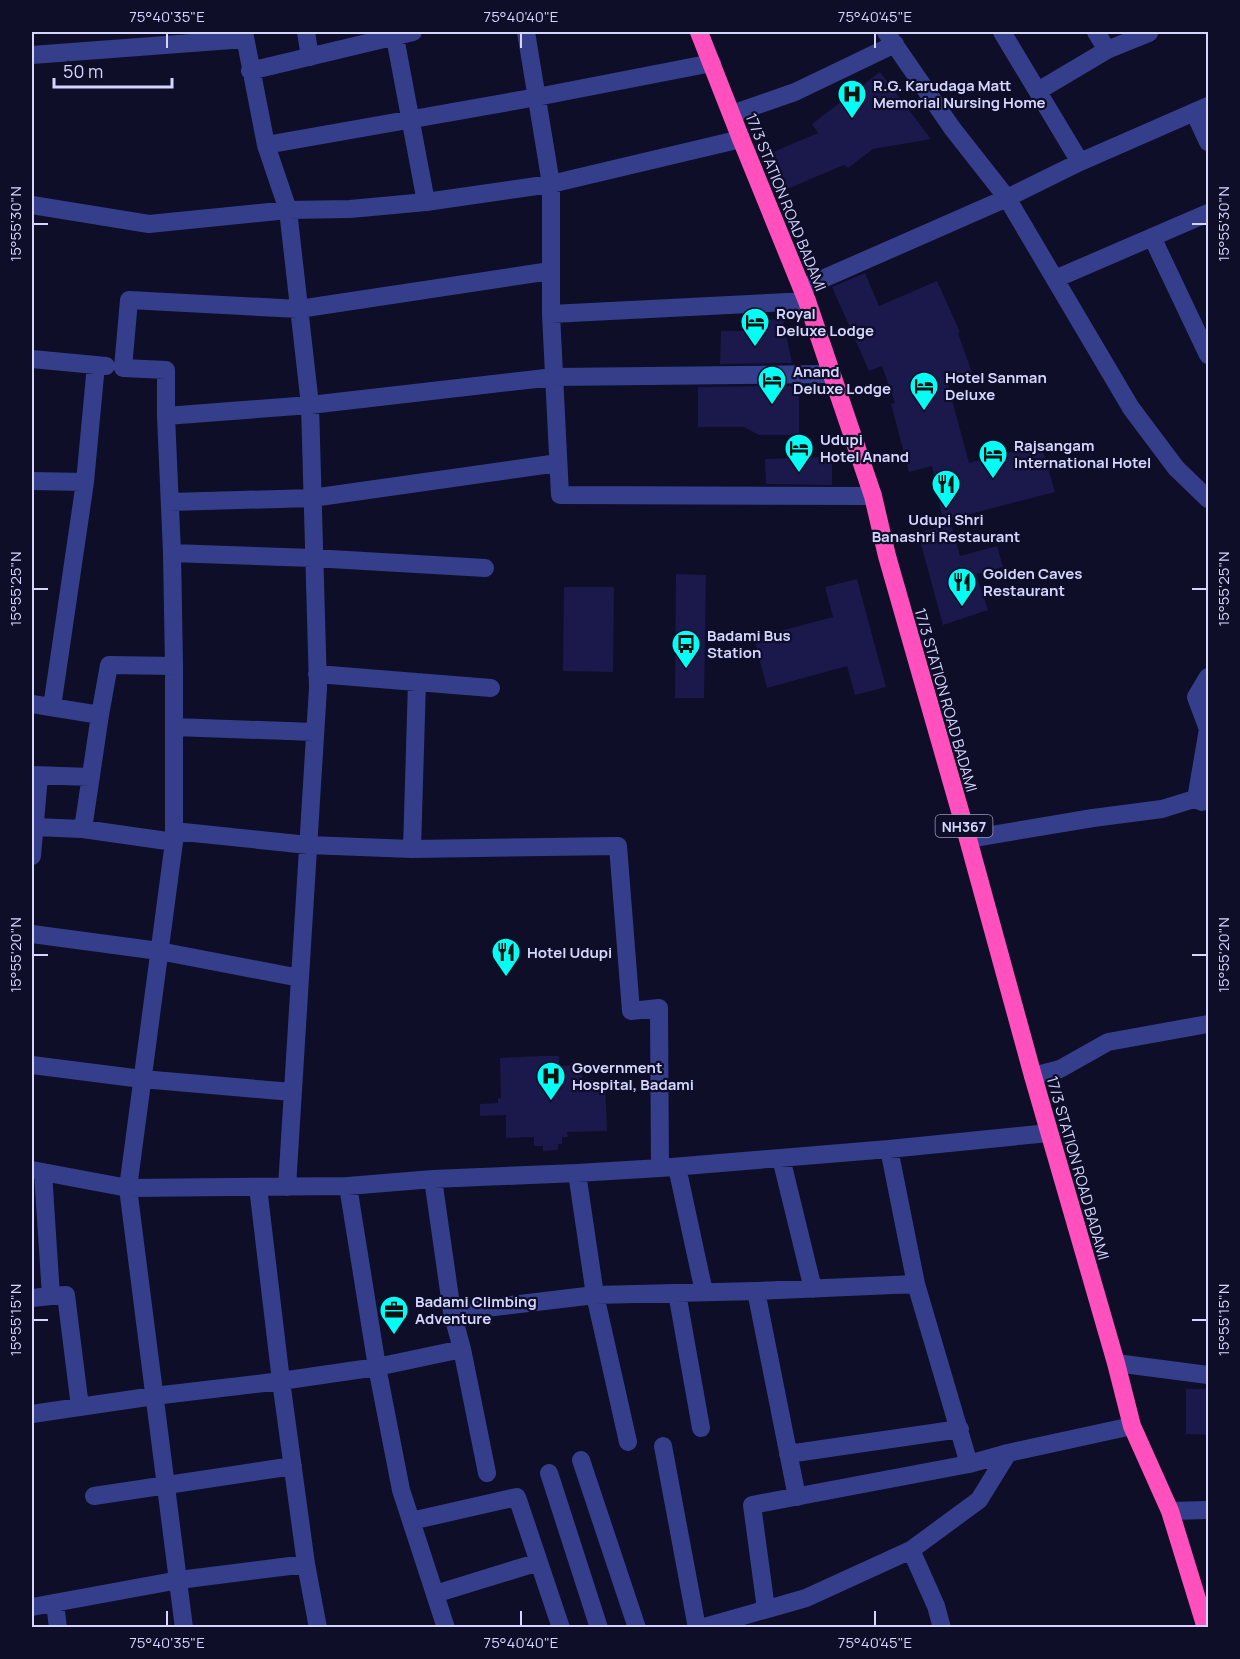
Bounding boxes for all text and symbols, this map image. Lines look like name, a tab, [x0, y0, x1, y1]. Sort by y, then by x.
text: 75°40'35"E	[129, 6, 205, 27]
text: 75°40'40"E	[484, 6, 558, 27]
text: 75°40'45"E	[838, 6, 912, 27]
scale bar	[54, 51, 172, 89]
text: 50 m	[63, 59, 103, 83]
place label: R.G. Karudaga Matt Memorial Nursing Home	[873, 75, 1046, 113]
hospital icon: R.G. Karudaga Matt Memorial Nursing Home	[836, 78, 868, 120]
street label: 17/3 STATION ROAD BADAMI	[741, 110, 831, 294]
text: 15°55'30"N	[5, 186, 26, 262]
text: 15°55'30"N	[1213, 186, 1234, 262]
place label: Royal Deluxe Lodge	[776, 303, 874, 341]
hotel icon: Royal Deluxe Lodge	[739, 306, 771, 348]
place label: Anand Deluxe Lodge	[793, 361, 891, 399]
hotel icon: Anand Deluxe Lodge	[756, 364, 788, 406]
place label: Hotel Sanman Deluxe	[945, 367, 1047, 405]
hotel icon: Hotel Sanman Deluxe	[908, 370, 940, 412]
place label: Udupi Hotel Anand	[820, 429, 909, 467]
hotel icon: Udupi Hotel Anand	[783, 432, 815, 474]
place label: Rajsangam International Hotel	[1014, 435, 1151, 473]
hotel icon: Rajsangam International Hotel	[977, 438, 1009, 480]
restaurant icon: Udupi Shri Banashri Restaurant	[930, 468, 962, 510]
place label: Udupi Shri Banashri Restaurant	[872, 509, 1020, 547]
text: 15°55'25"N	[5, 551, 26, 627]
text: 15°55'25"N	[1213, 551, 1234, 627]
place label: Golden Caves Restaurant	[983, 563, 1082, 601]
restaurant icon: Golden Caves Restaurant	[946, 566, 978, 608]
street label: 17/3 STATION ROAD BADAMI	[910, 606, 982, 794]
place label: Badami Bus Station	[707, 625, 791, 663]
bus stop icon: Badami Bus Station	[670, 628, 702, 670]
road number: NH367	[936, 815, 992, 837]
text: 15°55'20"N	[5, 917, 26, 993]
text: 15°55'20"N	[1213, 917, 1234, 993]
restaurant icon: Hotel Udupi	[490, 936, 522, 978]
place label: Hotel Udupi	[527, 942, 612, 963]
place label: Government Hospital, Badami	[572, 1057, 694, 1095]
hospital icon: Government Hospital, Badami	[535, 1060, 567, 1102]
street label: 17/3 STATION ROAD BADAMI	[1042, 1074, 1114, 1262]
text: 15°55'15"N	[5, 1284, 26, 1356]
text: 15°55'15"N	[1213, 1284, 1234, 1356]
place label: Badami Climbing Adventure	[415, 1291, 537, 1329]
office icon: Badami Climbing Adventure	[378, 1294, 410, 1336]
text: 75°40'35"E	[129, 1632, 205, 1653]
text: 75°40'40"E	[484, 1632, 558, 1653]
text: 75°40'45"E	[838, 1632, 912, 1653]

